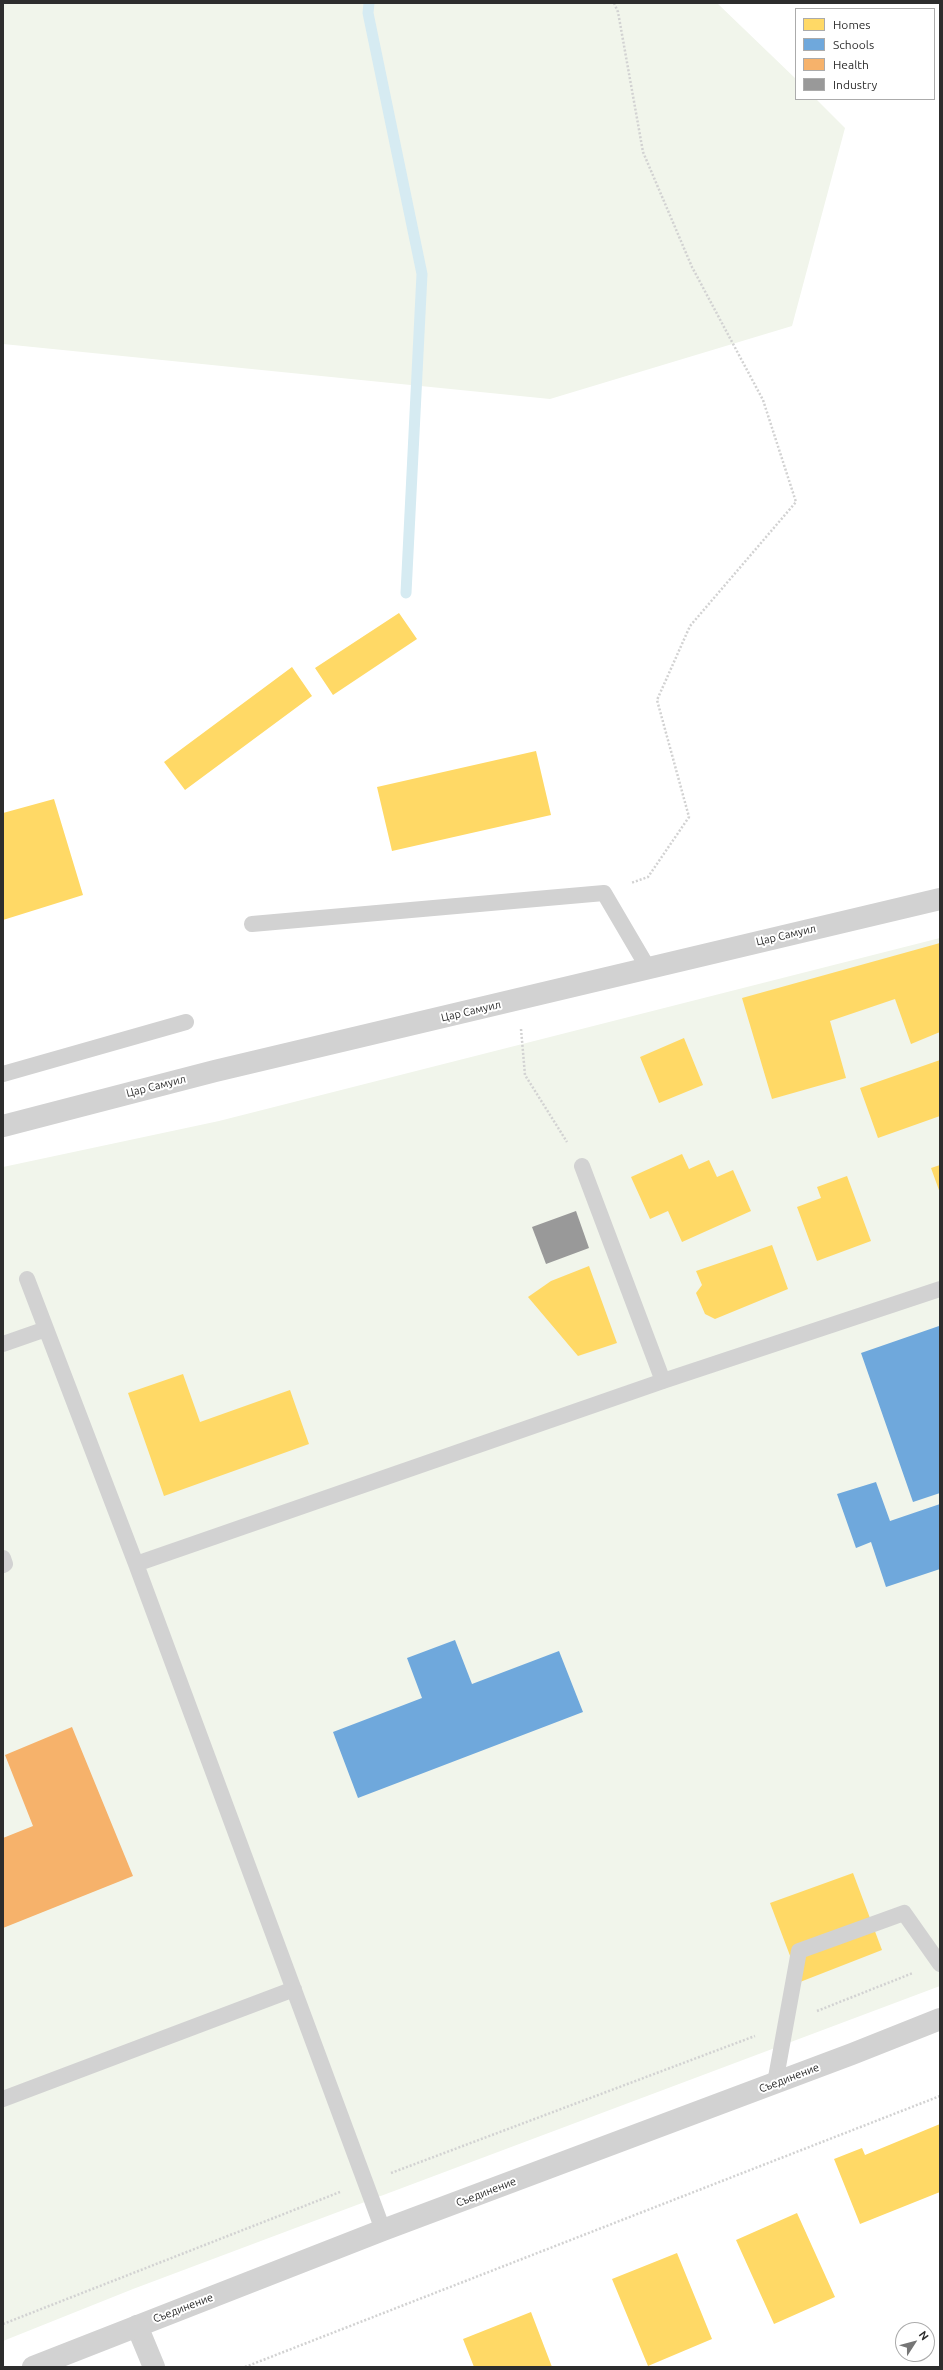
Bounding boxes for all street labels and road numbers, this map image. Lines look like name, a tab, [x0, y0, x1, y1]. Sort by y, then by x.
street label: Цар Самуил	[755, 922, 817, 948]
street label: Цар Самуил	[440, 998, 502, 1024]
street label: Цар Самуил	[125, 1072, 187, 1100]
street label: Съединение	[757, 2060, 821, 2096]
street label: Съединение	[454, 2174, 518, 2210]
street label: Съединение	[151, 2290, 215, 2326]

